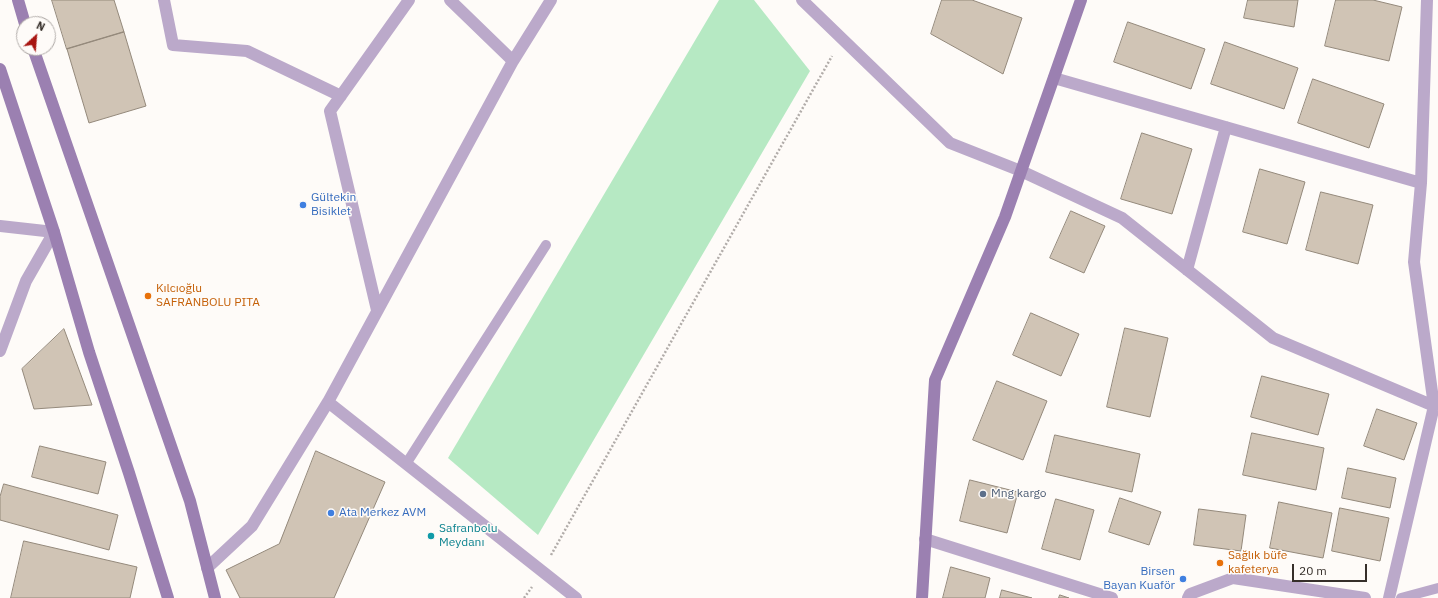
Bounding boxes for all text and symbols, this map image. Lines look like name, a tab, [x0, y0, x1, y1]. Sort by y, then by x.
north arrow	[16, 16, 56, 56]
text: N	[34, 18, 47, 34]
place label: Gültekin Bisiklet	[311, 191, 356, 219]
marker: Gültekin Bisiklet	[298, 200, 308, 210]
place label: Kılcıoğlu SAFRANBOLU PITA	[156, 282, 260, 310]
marker: Kılcıoğlu SAFRANBOLU PITA	[143, 291, 153, 301]
place label: Mng kargo	[991, 487, 1047, 501]
marker: Mng kargo	[978, 489, 988, 499]
place label: Ata Merkez AVM	[339, 506, 426, 520]
marker: Ata Merkez AVM	[326, 508, 336, 518]
place label: Safranbolu Meydanı	[439, 522, 498, 550]
marker: Safranbolu Meydanı	[426, 531, 436, 541]
place label: Sağlık büfe kafeterya	[1228, 549, 1287, 577]
scale bar	[1294, 556, 1369, 582]
marker: Sağlık büfe kafeterya	[1215, 558, 1225, 568]
text: 20 m	[1299, 563, 1327, 578]
place label: Birsen Bayan Kuaför	[1103, 565, 1175, 593]
marker: Birsen Bayan Kuaför	[1178, 574, 1188, 584]

